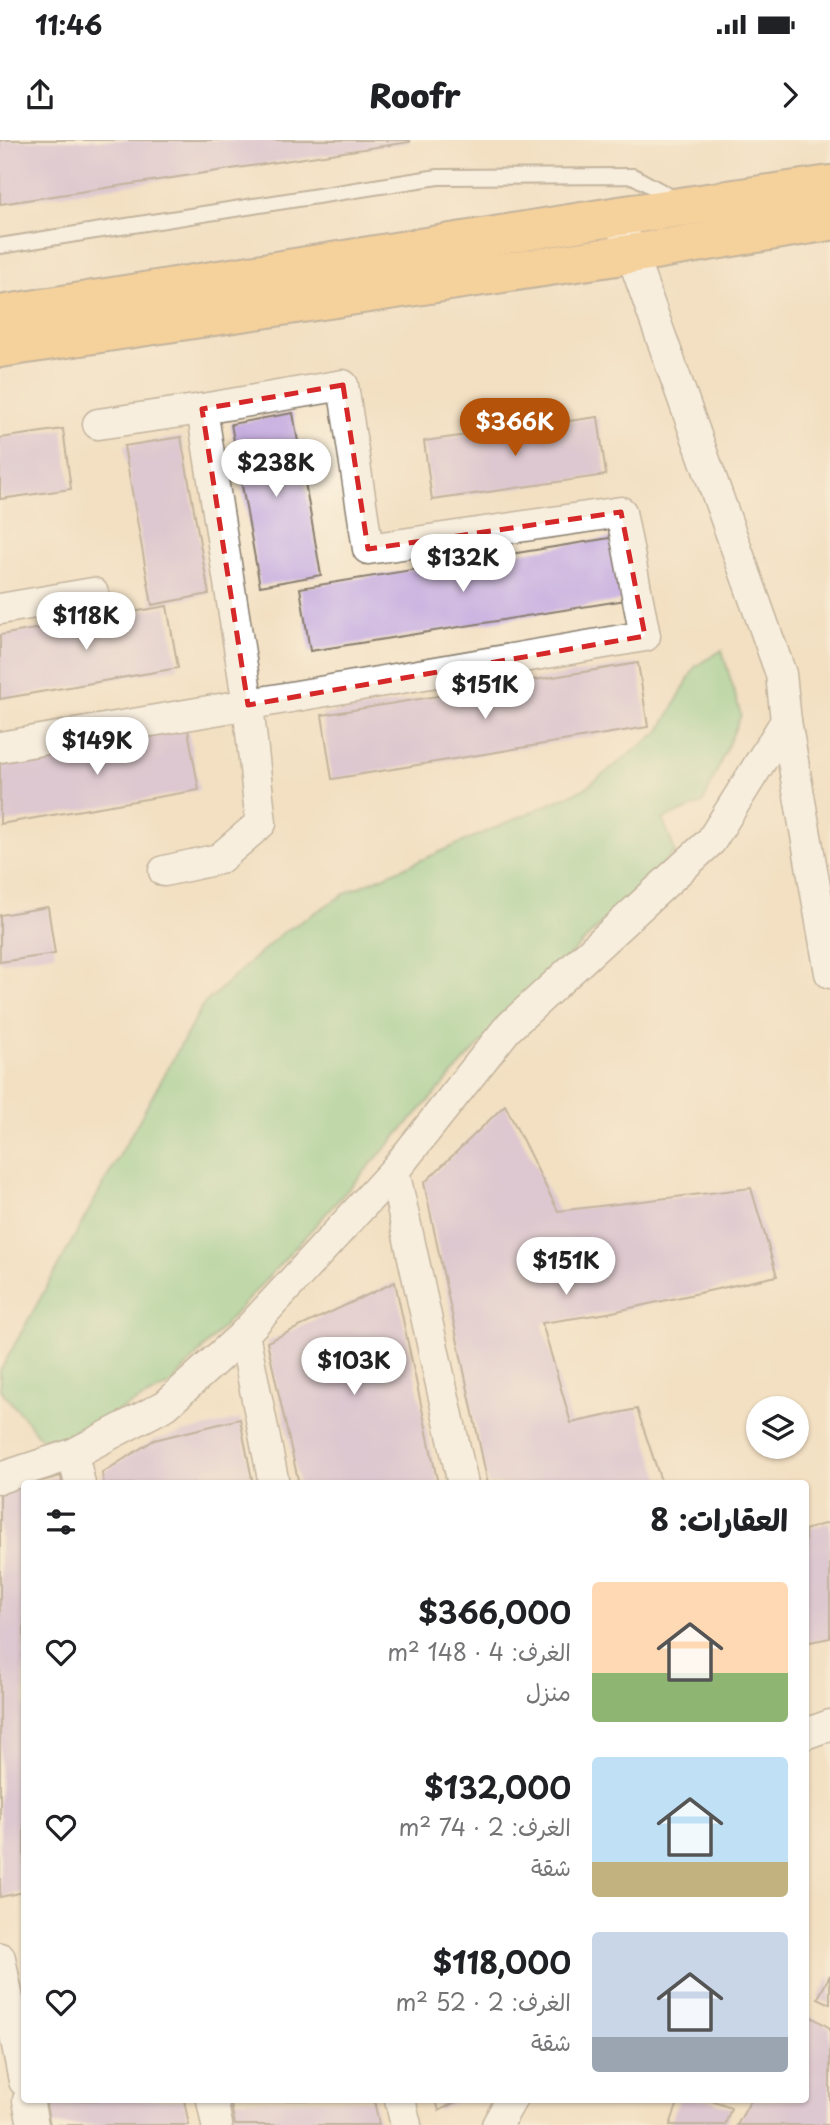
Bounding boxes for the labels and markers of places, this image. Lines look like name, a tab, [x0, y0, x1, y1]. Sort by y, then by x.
pin: $366K	[466, 398, 564, 458]
pin: $238K	[227, 440, 325, 499]
pin: $132K	[414, 534, 512, 594]
pin: $118K	[37, 592, 135, 652]
pin: $151K	[436, 662, 534, 721]
pin: $149K	[48, 718, 146, 777]
pin: $151K	[517, 1238, 615, 1297]
pin: $103K	[305, 1338, 403, 1397]

